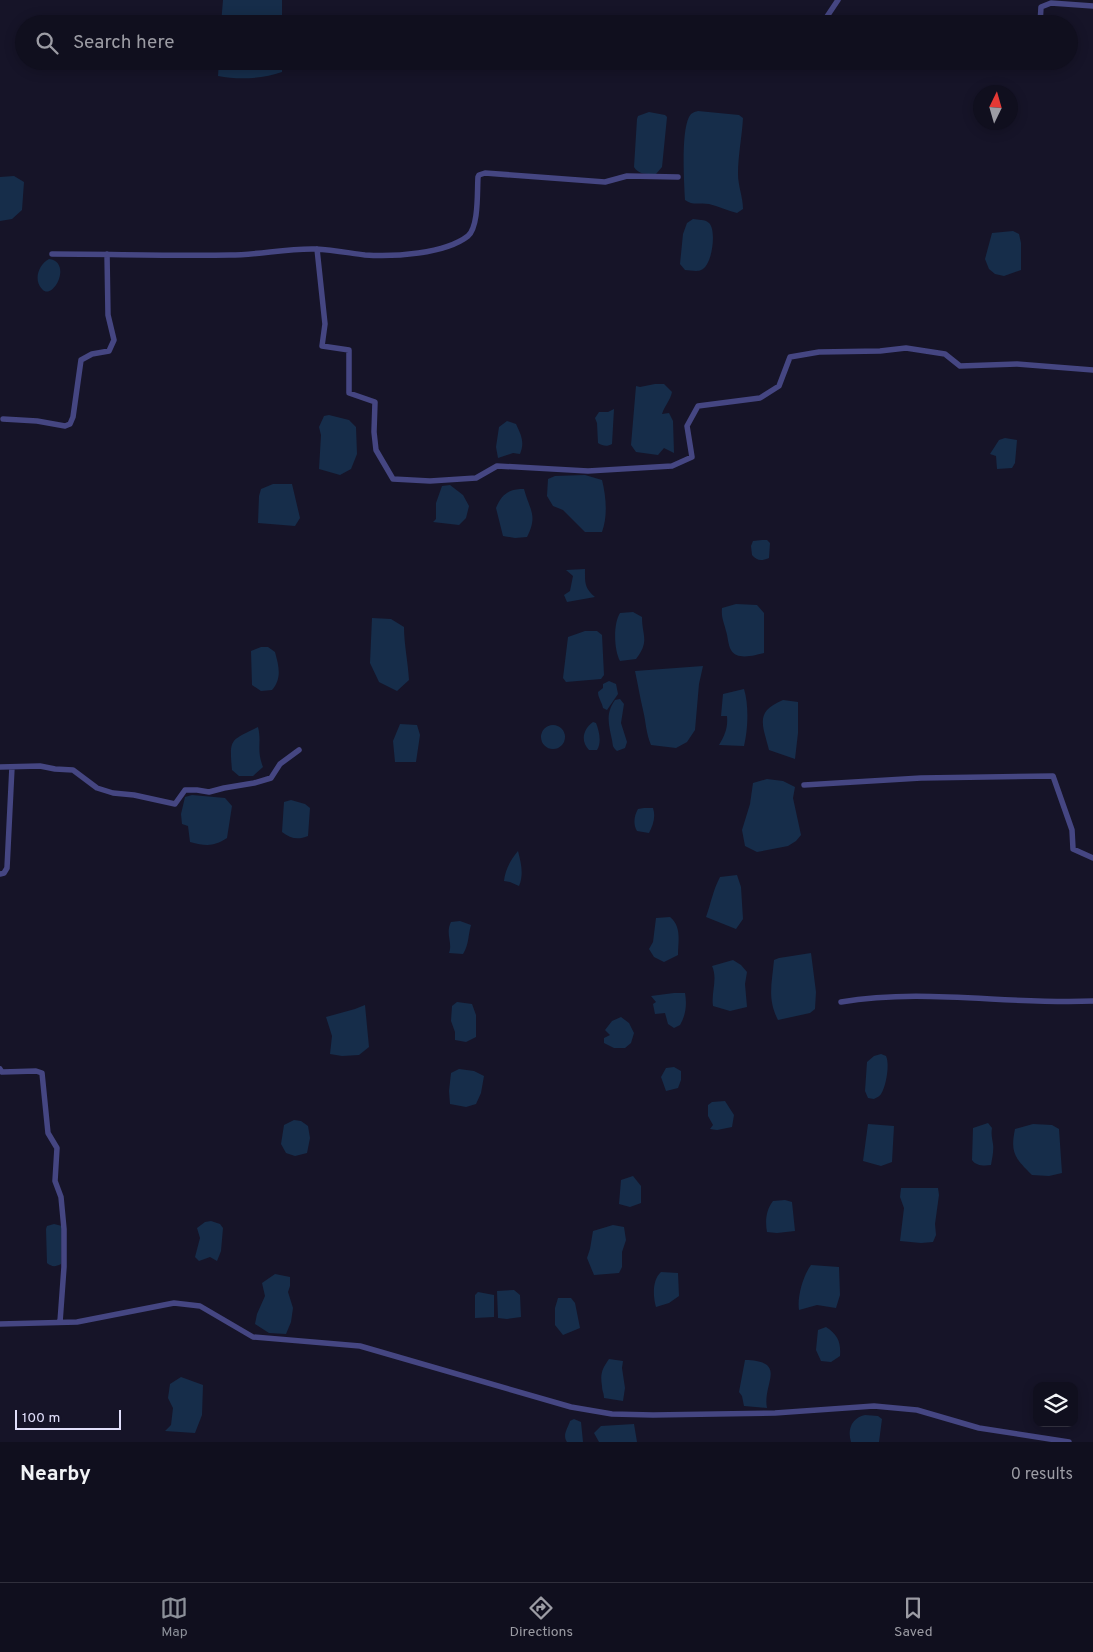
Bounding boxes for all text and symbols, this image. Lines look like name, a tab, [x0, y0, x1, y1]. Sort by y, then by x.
search box	[15, 15, 1078, 70]
icon: search	[33, 29, 61, 57]
text: Search here	[73, 31, 175, 55]
north arrow	[973, 85, 1018, 130]
map controls	[1033, 1382, 1078, 1427]
button: layers	[1033, 1382, 1078, 1427]
scale bar	[15, 1407, 121, 1430]
text: 100 m	[22, 1410, 60, 1427]
text: Nearby	[20, 1461, 91, 1488]
text: 0 results	[1011, 1465, 1073, 1485]
tab: Map	[160, 1594, 188, 1641]
tab: Directions	[509, 1594, 573, 1641]
tab: Saved	[894, 1594, 933, 1641]

